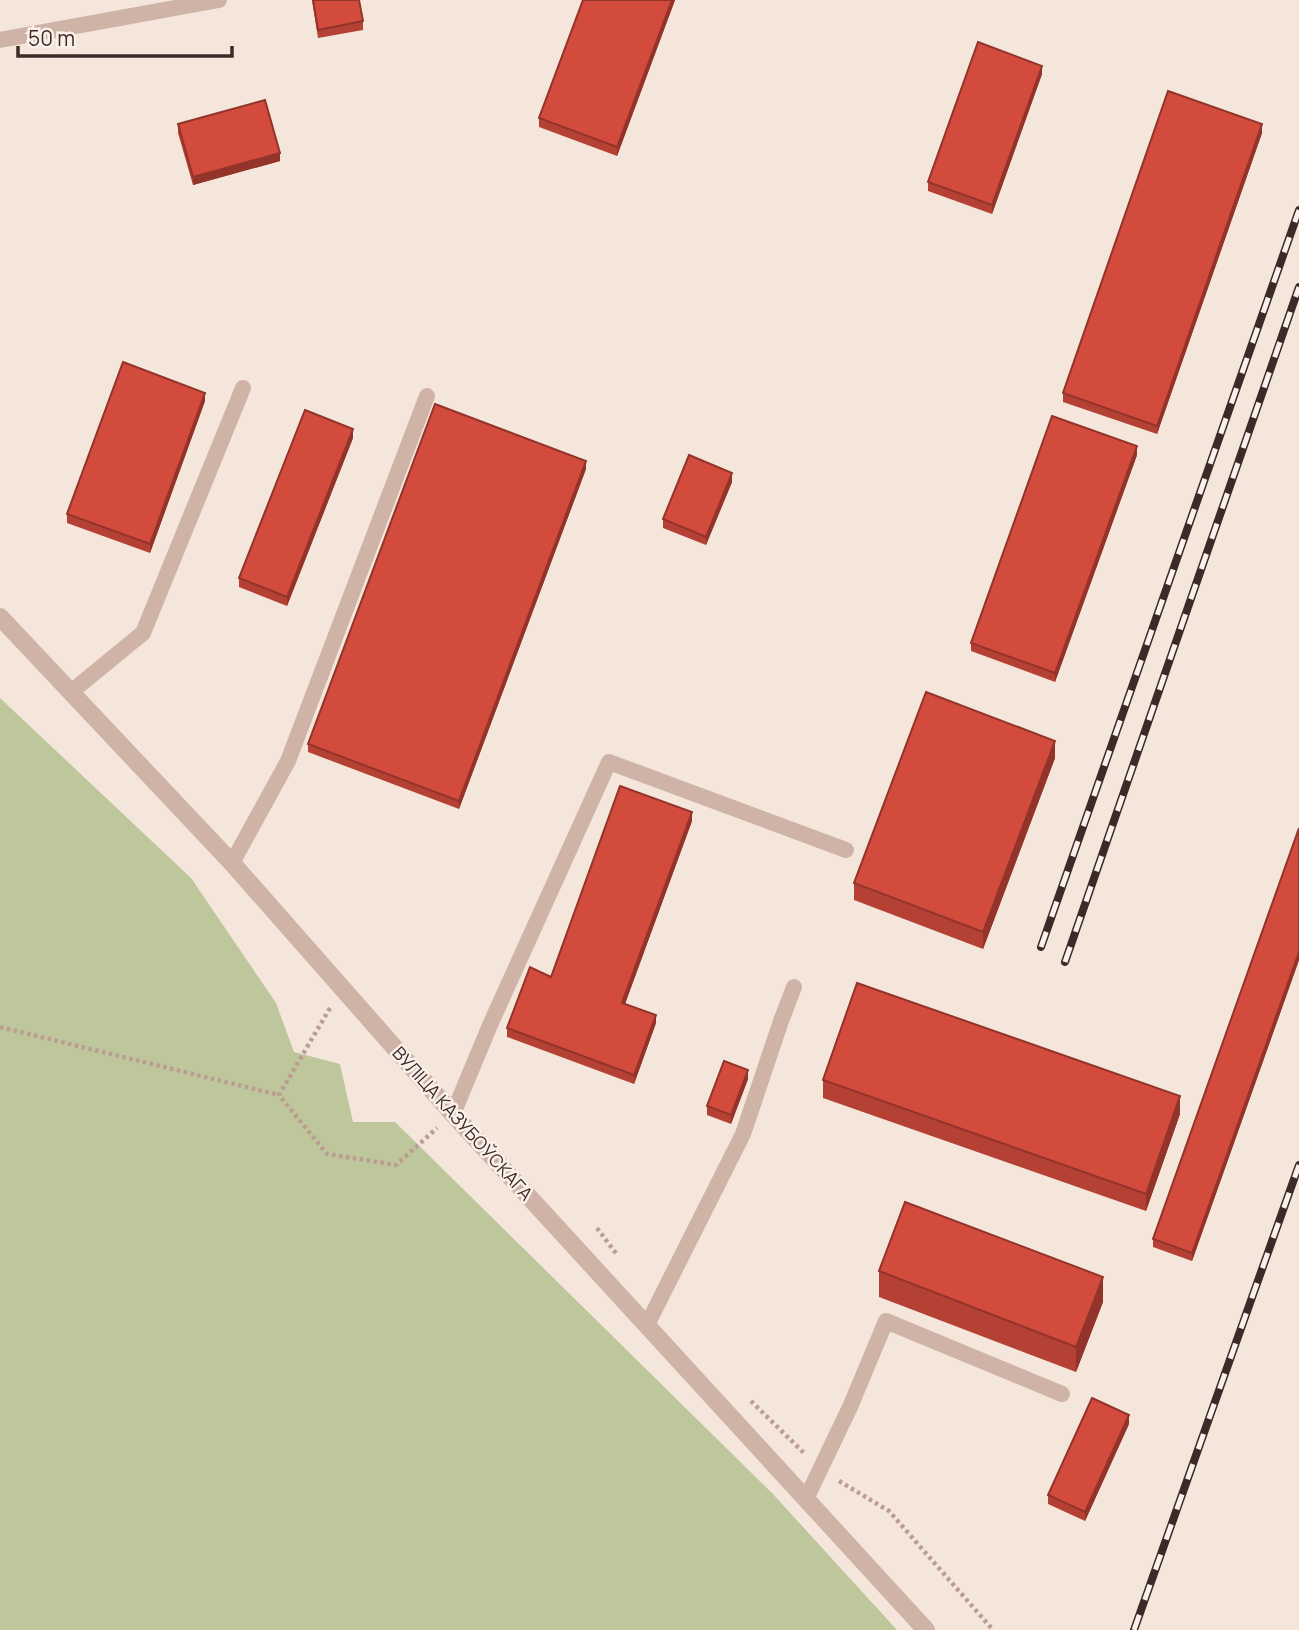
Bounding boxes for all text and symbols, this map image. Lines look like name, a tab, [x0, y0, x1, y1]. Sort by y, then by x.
scale bar	[18, 14, 231, 58]
text: 50 m	[28, 24, 75, 52]
street label: ВУЛІЦА КАЗУБОЎСКАГА	[388, 1041, 539, 1205]

